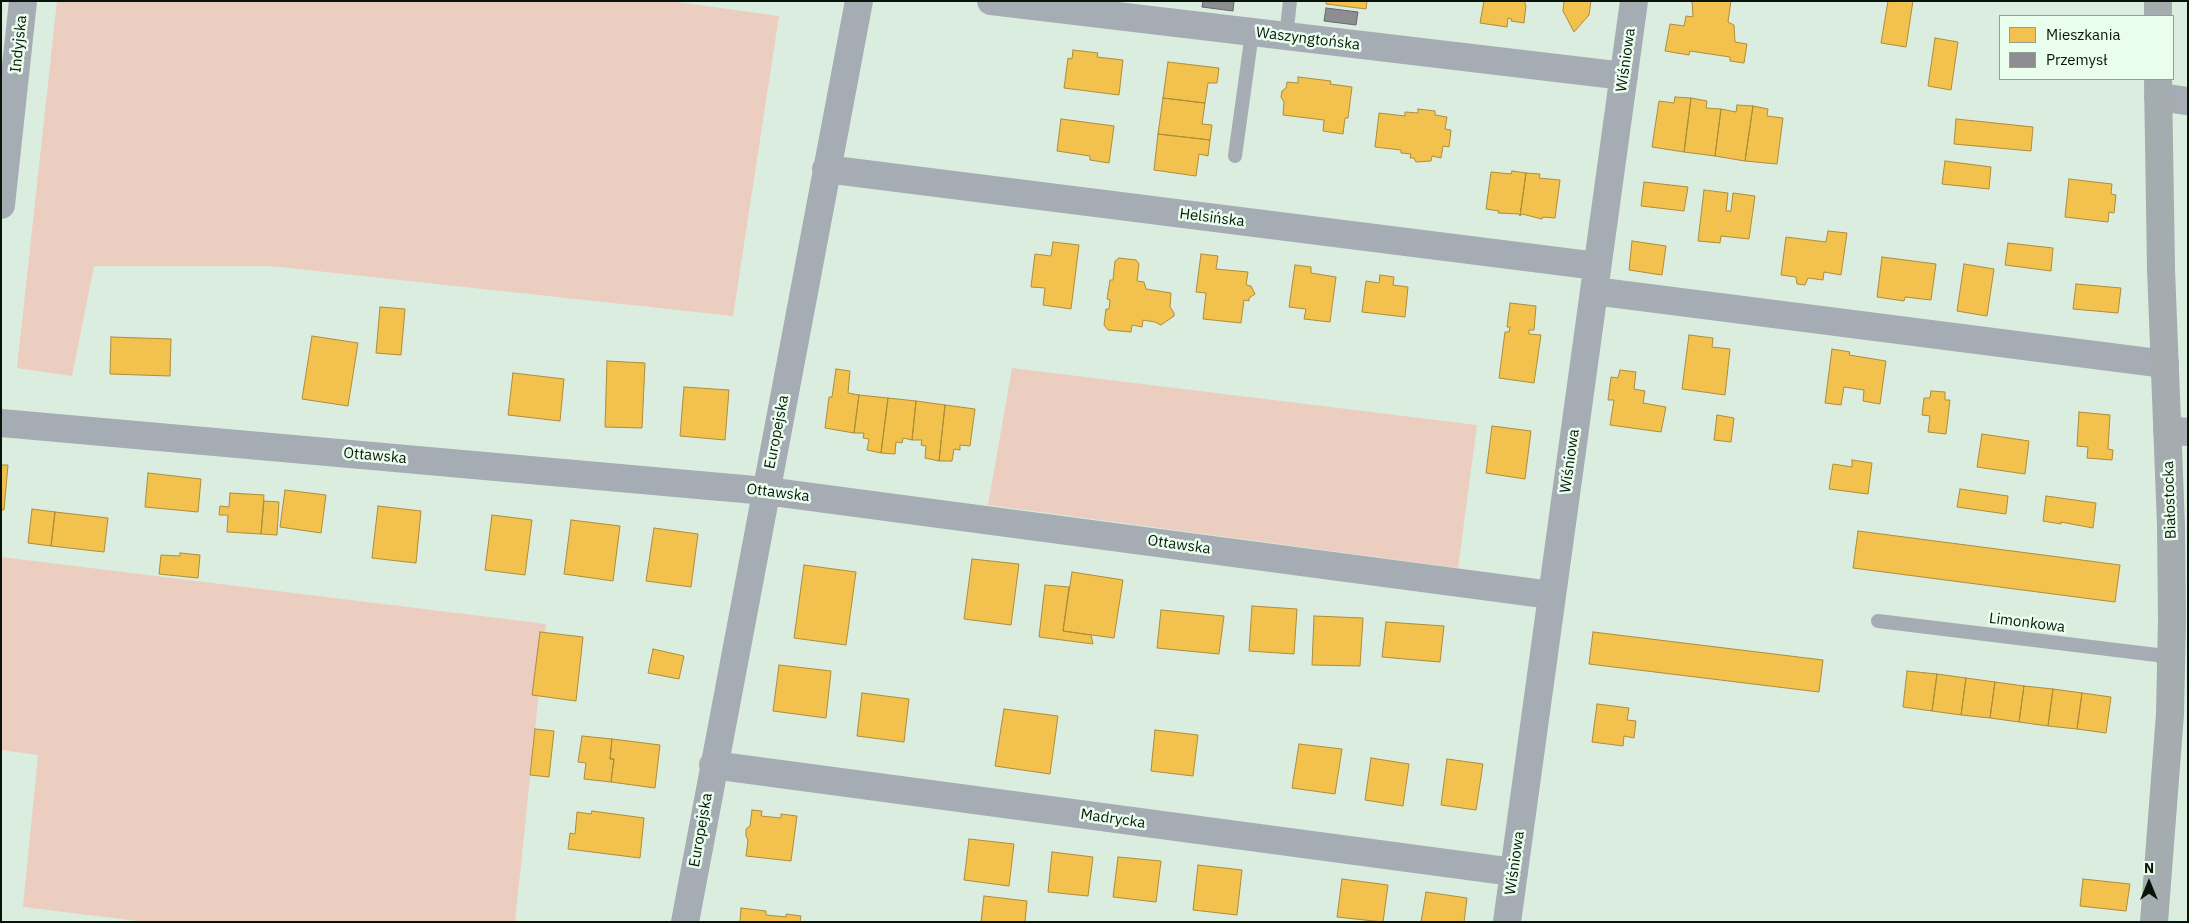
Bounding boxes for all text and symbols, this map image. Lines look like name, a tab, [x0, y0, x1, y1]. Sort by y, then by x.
street label: Indyjska	[7, 14, 31, 74]
legend	[1999, 15, 2174, 80]
street label: Waszyngtońska	[1255, 24, 1361, 54]
text: Mieszkania	[2046, 25, 2120, 44]
street label: Wiśniowa	[1613, 27, 1639, 93]
text: Przemysł	[2046, 50, 2107, 69]
street label: Helsińska	[1178, 205, 1246, 231]
street label: Europejska	[761, 394, 793, 470]
street label: Wiśniowa	[1557, 428, 1583, 494]
street label: Ottawska	[343, 444, 407, 468]
street label: Białostocka	[2160, 461, 2180, 539]
street label: Ottawska	[745, 480, 811, 506]
street label: Ottawska	[1146, 532, 1212, 558]
street label: Limonkowa	[1988, 609, 2066, 637]
street label: Europejska	[686, 792, 716, 868]
street label: Madrycka	[1079, 806, 1147, 832]
street label: Wiśniowa	[1502, 830, 1528, 896]
north arrow	[2124, 858, 2174, 908]
text: N	[2144, 859, 2154, 877]

